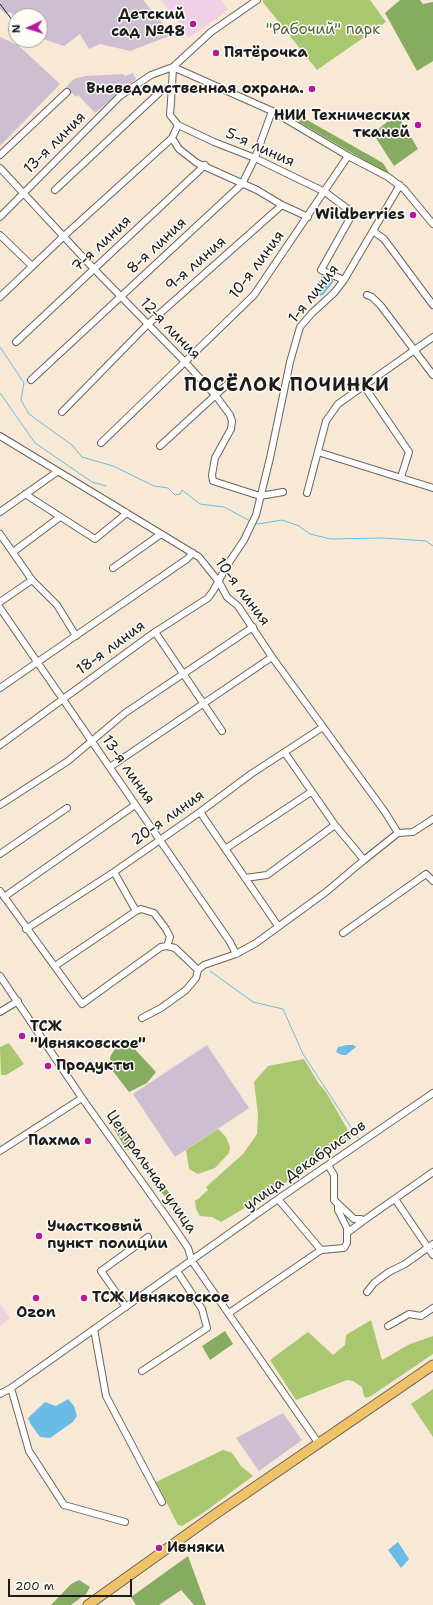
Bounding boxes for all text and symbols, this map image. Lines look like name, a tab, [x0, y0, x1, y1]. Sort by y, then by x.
place label: Детский сад №48	[111, 6, 185, 41]
north arrow	[8, 8, 48, 48]
marker: Детский сад №48	[188, 19, 198, 29]
park label: "Рабочий" парк	[266, 21, 380, 39]
text: N	[9, 24, 24, 34]
place label: Пятёрочка	[224, 44, 308, 62]
marker: Пятёрочка	[211, 48, 221, 58]
place label: Вневедомственная охрана.	[86, 80, 304, 98]
marker: Вневедомственная охрана.	[307, 84, 317, 94]
place label: НИИ Технических тканей	[274, 107, 410, 142]
street label: 13-я линия	[20, 108, 90, 178]
marker: НИИ Технических тканей	[413, 120, 423, 130]
street label: 5-я линия	[223, 125, 297, 171]
place label: Wildberries	[315, 206, 405, 224]
marker: Wildberries	[408, 210, 418, 220]
street label: 7-я линия	[69, 212, 135, 276]
street label: 8-я линия	[124, 214, 190, 278]
street label: 10-я линия	[226, 227, 288, 303]
street label: 9-я линия	[162, 233, 230, 295]
street label: 1-я линия	[285, 261, 343, 327]
street label: 12-я линия	[136, 294, 204, 364]
district label: ПОСЁЛОК ПОЧИНКИ	[184, 375, 390, 397]
street label: 10-я линия	[211, 554, 273, 630]
street label: 18-я линия	[73, 617, 149, 679]
street label: 13-я линия	[98, 732, 158, 808]
street label: 20-я линия	[128, 786, 208, 850]
place label: ТСЖ "Ивняковское"	[30, 1018, 146, 1053]
marker: ТСЖ "Ивняковское"	[17, 1031, 27, 1041]
place label: Продукты	[56, 1057, 134, 1075]
marker: Продукты	[43, 1061, 53, 1071]
street label: Центральная улица	[102, 1107, 200, 1237]
street label: улица Декабристов	[240, 1117, 370, 1215]
place label: Пахма	[28, 1132, 80, 1150]
marker: Пахма	[83, 1136, 93, 1146]
place label: Участковый пункт полиции	[47, 1218, 168, 1253]
marker: Участковый пункт полиции	[34, 1231, 44, 1241]
place label: ТСЖ Ивняковское	[92, 1289, 230, 1307]
marker: Ozon	[31, 1293, 41, 1303]
marker: ТСЖ Ивняковское	[79, 1293, 89, 1303]
place label: Ozon	[16, 1304, 56, 1322]
place label: Ивняки	[167, 1539, 225, 1557]
marker: Ивняки	[154, 1543, 164, 1553]
scale bar	[10, 1571, 134, 1597]
text: 200 m	[15, 1578, 54, 1594]

